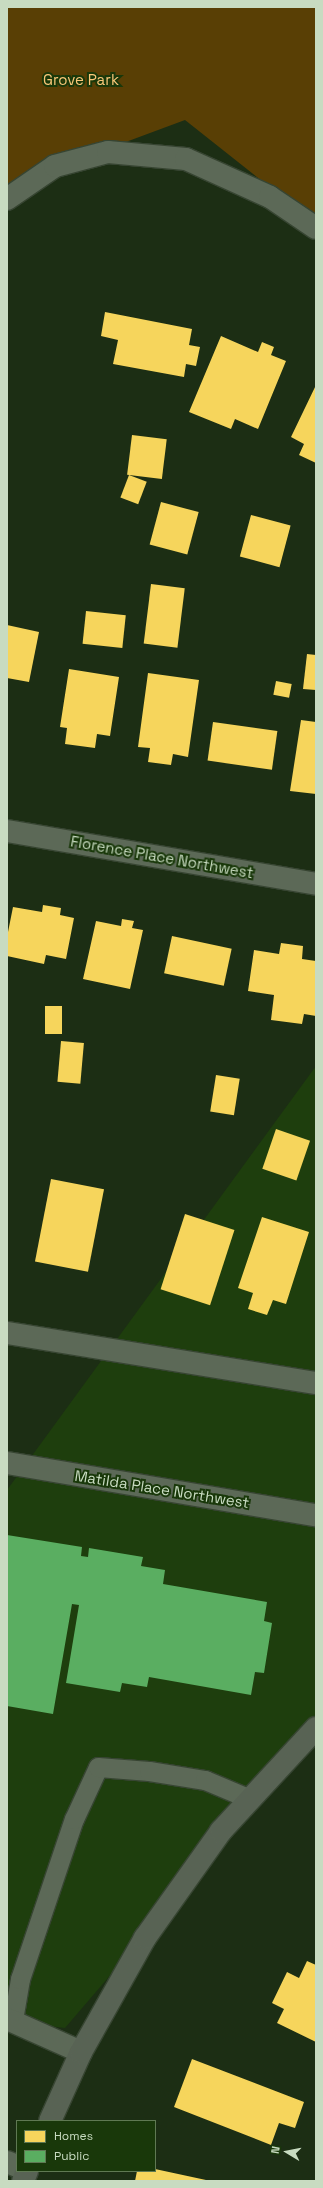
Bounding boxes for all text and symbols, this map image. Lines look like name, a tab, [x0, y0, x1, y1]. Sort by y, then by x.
park label: Grove Park	[43, 71, 119, 89]
street label: Florence Place Northwest	[69, 832, 255, 882]
street label: Matilda Place Northwest	[73, 1466, 251, 1512]
legend	[16, 2120, 156, 2172]
text: Homes	[54, 2128, 93, 2144]
north arrow	[267, 2132, 307, 2172]
text: N	[268, 2145, 283, 2155]
text: Public	[54, 2148, 89, 2164]

